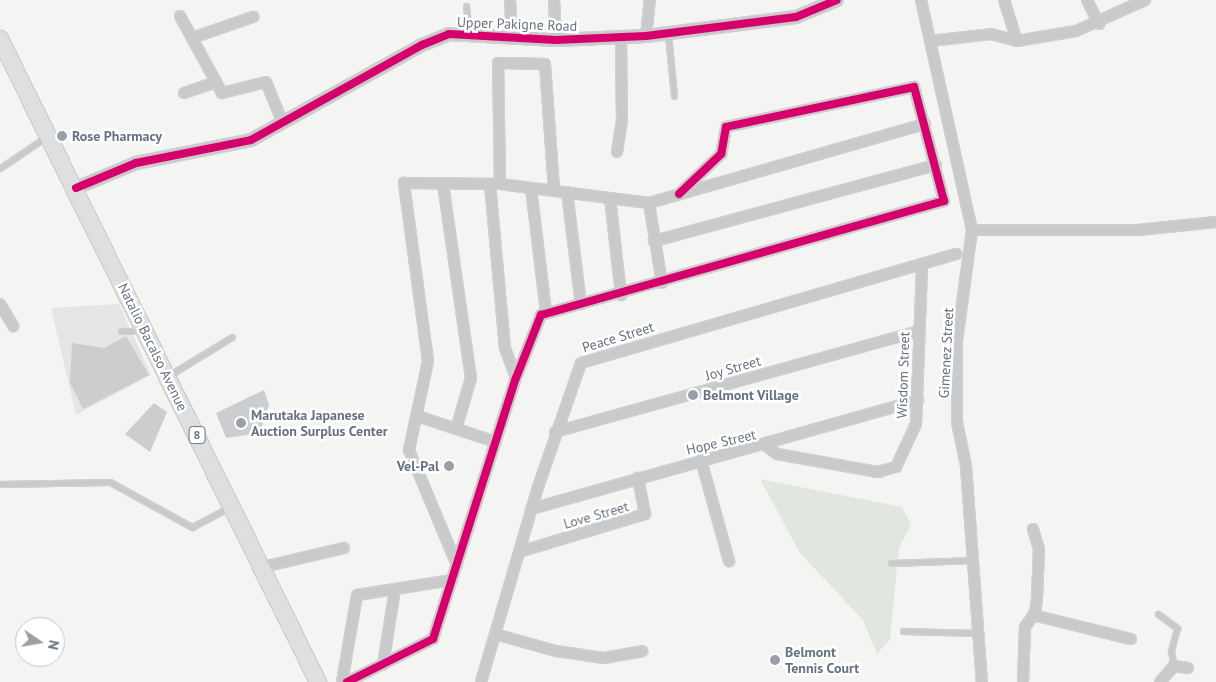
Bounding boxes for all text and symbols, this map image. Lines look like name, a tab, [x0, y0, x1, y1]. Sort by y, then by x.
street label: Upper Pakigne Road	[457, 14, 577, 34]
place label: Rose Pharmacy	[72, 128, 162, 144]
marker: Rose Pharmacy	[56, 130, 68, 142]
street label: Natalio Bacalso Avenue	[115, 280, 191, 414]
street label: Gimenez Street	[935, 307, 957, 399]
street label: Peace Street	[580, 318, 656, 356]
street label: Wisdom Street	[893, 331, 913, 419]
street label: Joy Street	[703, 352, 763, 384]
place label: Belmont Village	[703, 387, 799, 403]
marker: Belmont Village	[687, 389, 699, 401]
place label: Marutaka Japanese Auction Surplus Center	[251, 407, 388, 440]
marker: Marutaka Japanese Auction Surplus Center	[235, 417, 247, 429]
road number: 8	[188, 426, 206, 444]
street label: Hope Street	[684, 426, 758, 458]
place label: Vel-Pal	[397, 458, 439, 474]
marker: Vel-Pal	[443, 460, 455, 472]
street label: Love Street	[562, 498, 630, 532]
north arrow	[15, 617, 65, 667]
text: N	[44, 639, 63, 651]
place label: Belmont Tennis Court	[785, 644, 859, 676]
marker: Belmont Tennis Court	[769, 654, 781, 666]

